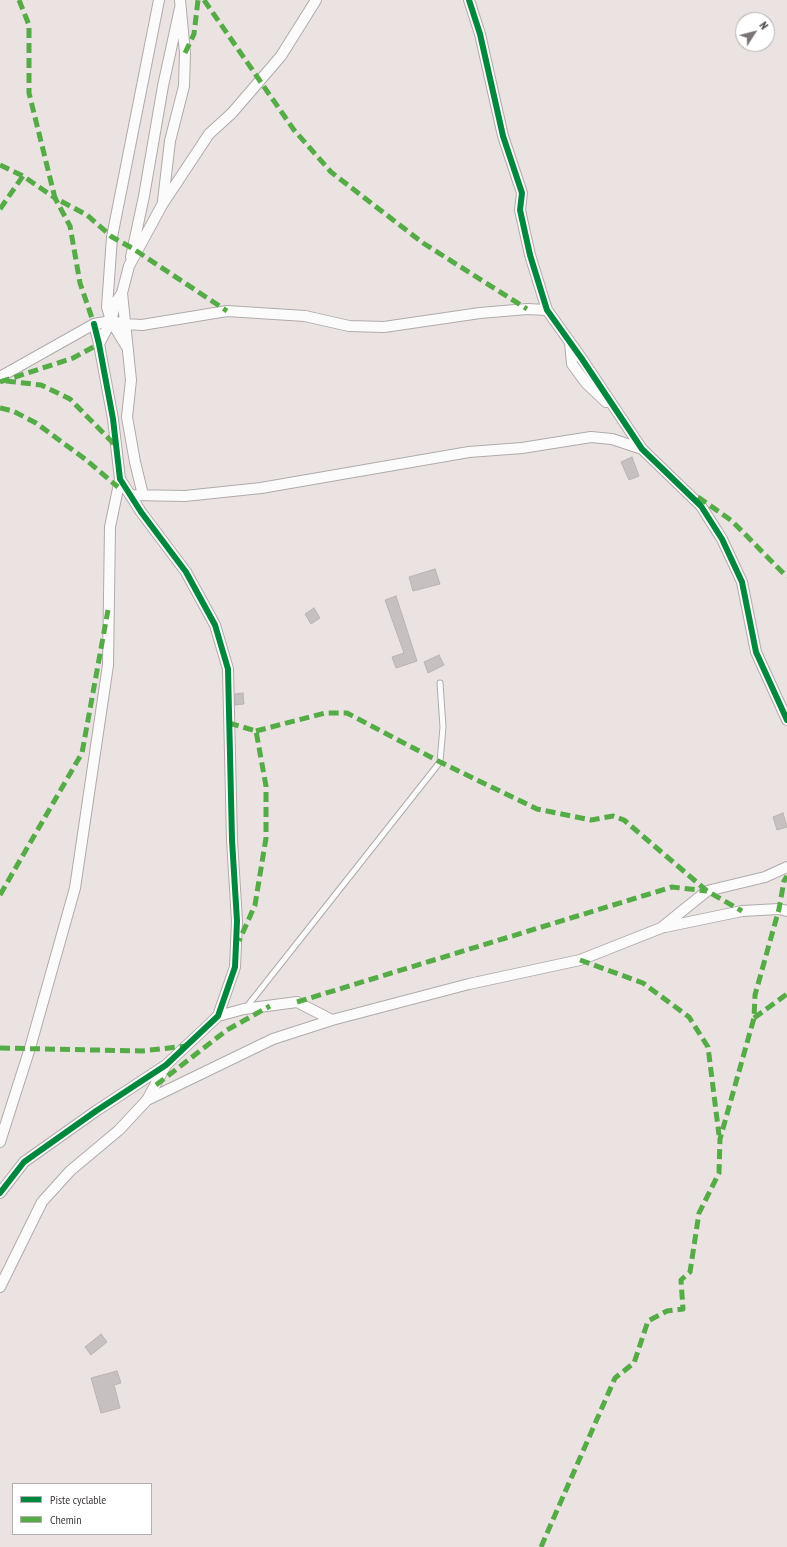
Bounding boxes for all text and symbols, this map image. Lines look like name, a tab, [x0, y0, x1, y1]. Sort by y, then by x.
north arrow	[735, 12, 775, 52]
text: N	[756, 19, 771, 32]
legend	[12, 1483, 152, 1535]
text: Piste cyclable	[50, 1492, 106, 1507]
text: Chemin	[50, 1512, 81, 1527]

